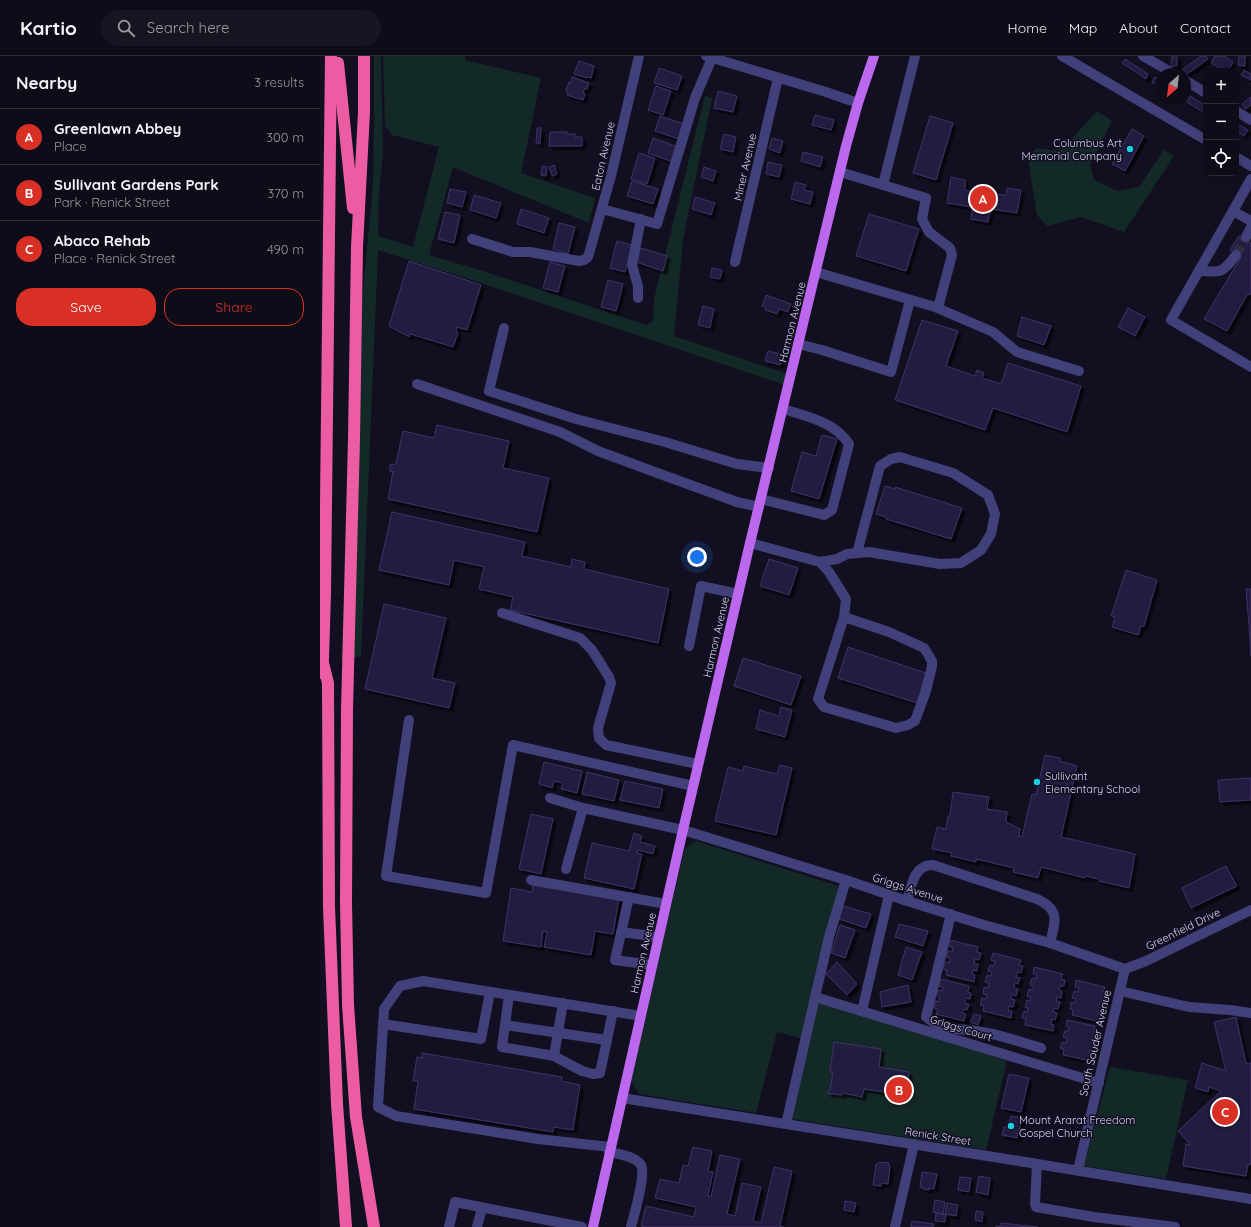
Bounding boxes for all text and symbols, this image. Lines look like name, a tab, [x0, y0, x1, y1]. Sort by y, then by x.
search box	[101, 10, 381, 46]
text: Kartio	[20, 16, 77, 40]
icon: search	[115, 17, 137, 39]
text: Search here	[147, 18, 230, 37]
text: Home	[1008, 19, 1047, 37]
text: Map	[1069, 19, 1097, 37]
text: About	[1119, 19, 1158, 37]
text: Contact	[1180, 19, 1231, 37]
north arrow	[1155, 68, 1191, 104]
map controls	[1203, 68, 1239, 176]
button: +	[1203, 68, 1239, 104]
text: Nearby	[16, 72, 77, 93]
text: 3 results	[254, 74, 304, 90]
button: −	[1203, 104, 1239, 140]
text: Greenlawn Abbey	[54, 119, 181, 138]
street label: Eaton Avenue	[588, 120, 618, 192]
text: A	[25, 129, 33, 145]
text: 300 m	[266, 129, 304, 145]
street label: Miner Avenue	[730, 132, 760, 202]
place label: Columbus Art Memorial Company	[1021, 136, 1122, 163]
text: Place	[54, 138, 87, 154]
button: locate	[1203, 140, 1239, 176]
marker: Columbus Art Memorial Company	[1125, 144, 1135, 154]
text: Sullivant Gardens Park	[54, 175, 219, 194]
pin: A	[970, 184, 996, 214]
text: B	[25, 185, 33, 201]
text: 370 m	[267, 185, 304, 201]
text: Park · Renick Street	[54, 194, 170, 210]
text: Abaco Rehab	[54, 231, 151, 250]
text: C	[25, 241, 33, 257]
text: 490 m	[267, 241, 304, 257]
text: Place · Renick Street	[54, 250, 175, 266]
street label: Harmon Avenue	[775, 280, 809, 364]
button: Save	[16, 288, 156, 326]
button: Share	[164, 288, 304, 326]
your location	[687, 547, 707, 567]
street label: Harmon Avenue	[700, 595, 732, 679]
place label: Sullivant Elementary School	[1045, 769, 1140, 796]
marker: Sullivant Elementary School	[1032, 777, 1042, 787]
street label: Griggs Avenue	[871, 870, 945, 906]
street label: Greenfield Drive	[1143, 905, 1223, 953]
street label: Harmon Avenue	[627, 911, 659, 995]
street label: South Souder Avenue	[1076, 988, 1114, 1098]
street label: Griggs Court	[928, 1012, 994, 1044]
pin: B	[886, 1075, 912, 1105]
pin: C	[1212, 1097, 1238, 1127]
place label: Mount Ararat Freedom Gospel Church	[1019, 1113, 1135, 1140]
marker: Mount Ararat Freedom Gospel Church	[1006, 1121, 1016, 1131]
street label: Renick Street	[904, 1124, 972, 1148]

